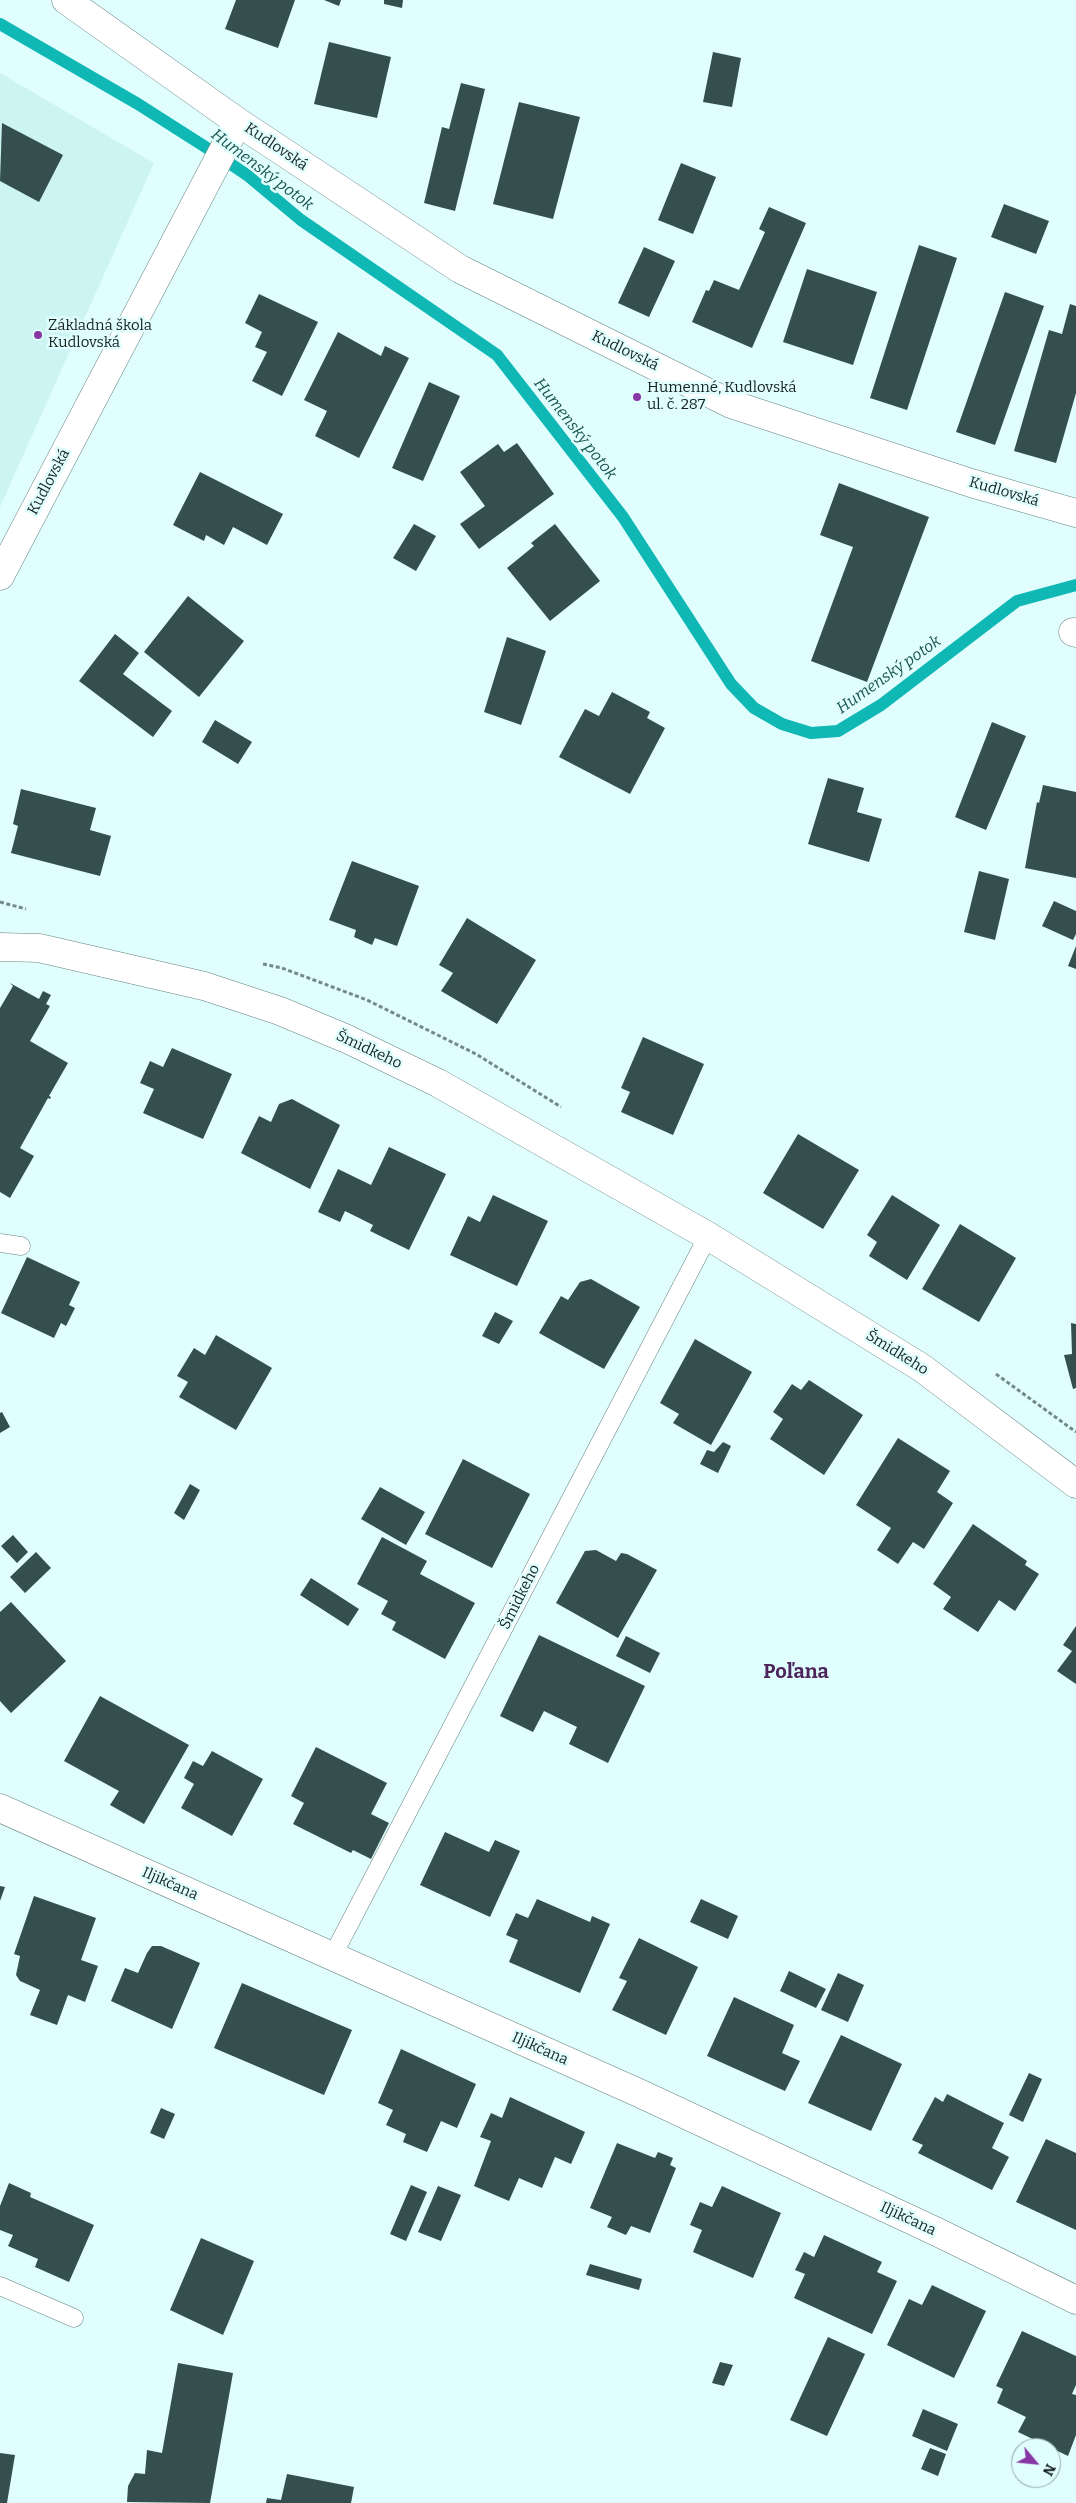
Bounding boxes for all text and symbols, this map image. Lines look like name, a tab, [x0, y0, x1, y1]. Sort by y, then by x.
street label: Kudlovská	[241, 119, 311, 175]
water label: Humenský potok	[207, 125, 317, 215]
place label: Základná škola Kudlovská	[48, 317, 152, 352]
street label: Kudlovská	[589, 327, 661, 375]
marker: Základná škola Kudlovská	[32, 329, 44, 341]
water label: Humenský potok	[530, 375, 620, 483]
place label: Humenné, Kudlovská ul. č. 287	[647, 379, 796, 414]
marker: Humenné, Kudlovská ul. č. 287	[631, 391, 643, 403]
street label: Kudlovská	[24, 446, 74, 518]
street label: Kudlovská	[967, 473, 1041, 511]
water label: Humenský potok	[833, 632, 945, 718]
street label: Šmidkeho	[333, 1027, 405, 1073]
street label: Šmidkeho	[862, 1327, 932, 1379]
street label: Šmidkeho	[496, 1562, 544, 1632]
district label: Poľana	[763, 1660, 829, 1684]
street label: Iljikčana	[139, 1864, 201, 1904]
street label: Iljikčana	[509, 2029, 571, 2069]
street label: Iljikčana	[877, 2198, 939, 2240]
north arrow	[1011, 2438, 1061, 2488]
text: N	[1039, 2461, 1059, 2479]

